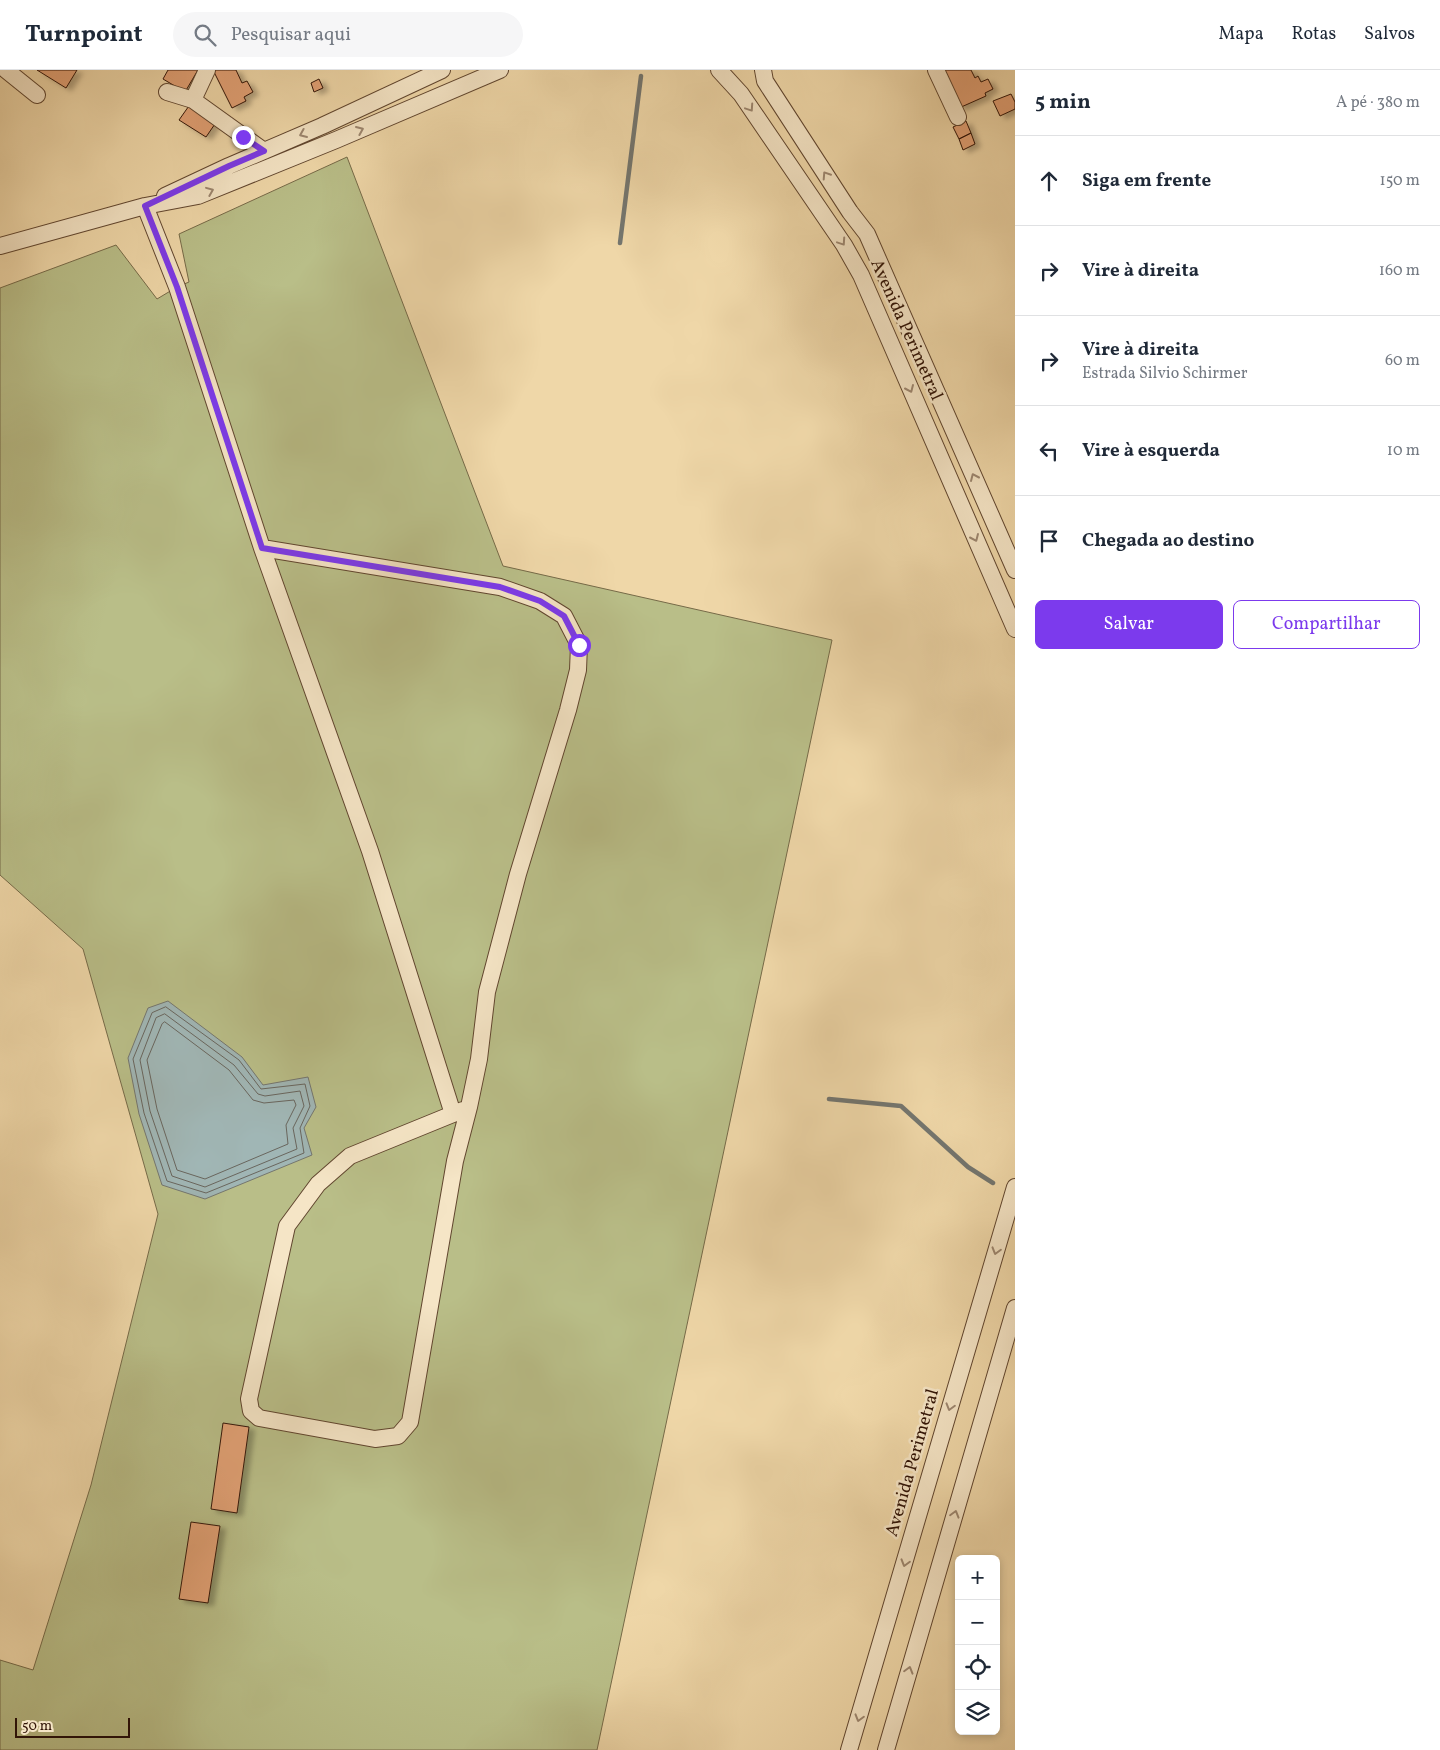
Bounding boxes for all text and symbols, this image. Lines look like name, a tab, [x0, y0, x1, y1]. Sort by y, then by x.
search box	[173, 12, 523, 57]
text: Turnpoint	[25, 18, 143, 52]
icon: search	[191, 21, 219, 49]
text: Pesquisar aqui	[231, 22, 351, 48]
text: Mapa	[1219, 22, 1264, 47]
text: Rotas	[1292, 22, 1336, 47]
text: Salvos	[1364, 22, 1415, 47]
text: 5 min	[1035, 88, 1091, 117]
text: A pé · 380 m	[1336, 92, 1420, 114]
one-way arrow	[744, 102, 753, 111]
route end	[232, 126, 255, 149]
one-way arrow	[355, 126, 364, 137]
one-way arrow	[299, 128, 308, 139]
icon: ahead	[1035, 167, 1063, 195]
text: Siga em frente	[1082, 168, 1211, 194]
text: 150 m	[1379, 170, 1420, 192]
one-way arrow	[823, 171, 832, 180]
one-way arrow	[205, 187, 213, 197]
one-way arrow	[835, 237, 845, 246]
street label: Avenida Perimetral	[864, 255, 948, 405]
icon: right	[1035, 257, 1063, 285]
text: Vire à direita	[1082, 258, 1199, 284]
text: 160 m	[1379, 260, 1420, 282]
text: Vire à direita	[1082, 337, 1199, 363]
icon: right	[1035, 347, 1063, 375]
text: 60 m	[1385, 350, 1420, 372]
text: Estrada Silvio Schirmer	[1082, 363, 1247, 385]
one-way arrow	[904, 384, 915, 393]
icon: left	[1035, 437, 1063, 465]
text: Vire à esquerda	[1082, 438, 1220, 464]
text: 10 m	[1387, 440, 1420, 462]
one-way arrow	[970, 473, 981, 482]
icon: arrive	[1035, 527, 1063, 555]
text: Chegada ao destino	[1082, 528, 1254, 554]
one-way arrow	[969, 533, 980, 542]
button: Salvar	[1035, 600, 1223, 649]
button: Compartilhar	[1233, 600, 1420, 649]
route start	[568, 634, 591, 657]
one-way arrow	[992, 1246, 1002, 1254]
street label: Avenida Perimetral	[880, 1386, 946, 1540]
one-way arrow	[946, 1402, 956, 1410]
one-way arrow	[949, 1510, 959, 1518]
map controls	[955, 1555, 1000, 1735]
button: +	[955, 1555, 1000, 1600]
one-way arrow	[900, 1558, 910, 1566]
button: −	[955, 1600, 1000, 1645]
button: locate	[955, 1645, 1000, 1690]
one-way arrow	[904, 1666, 914, 1674]
button: layers	[955, 1690, 1000, 1735]
one-way arrow	[854, 1714, 864, 1722]
scale bar	[15, 1715, 130, 1738]
text: 50 m	[22, 1717, 52, 1736]

